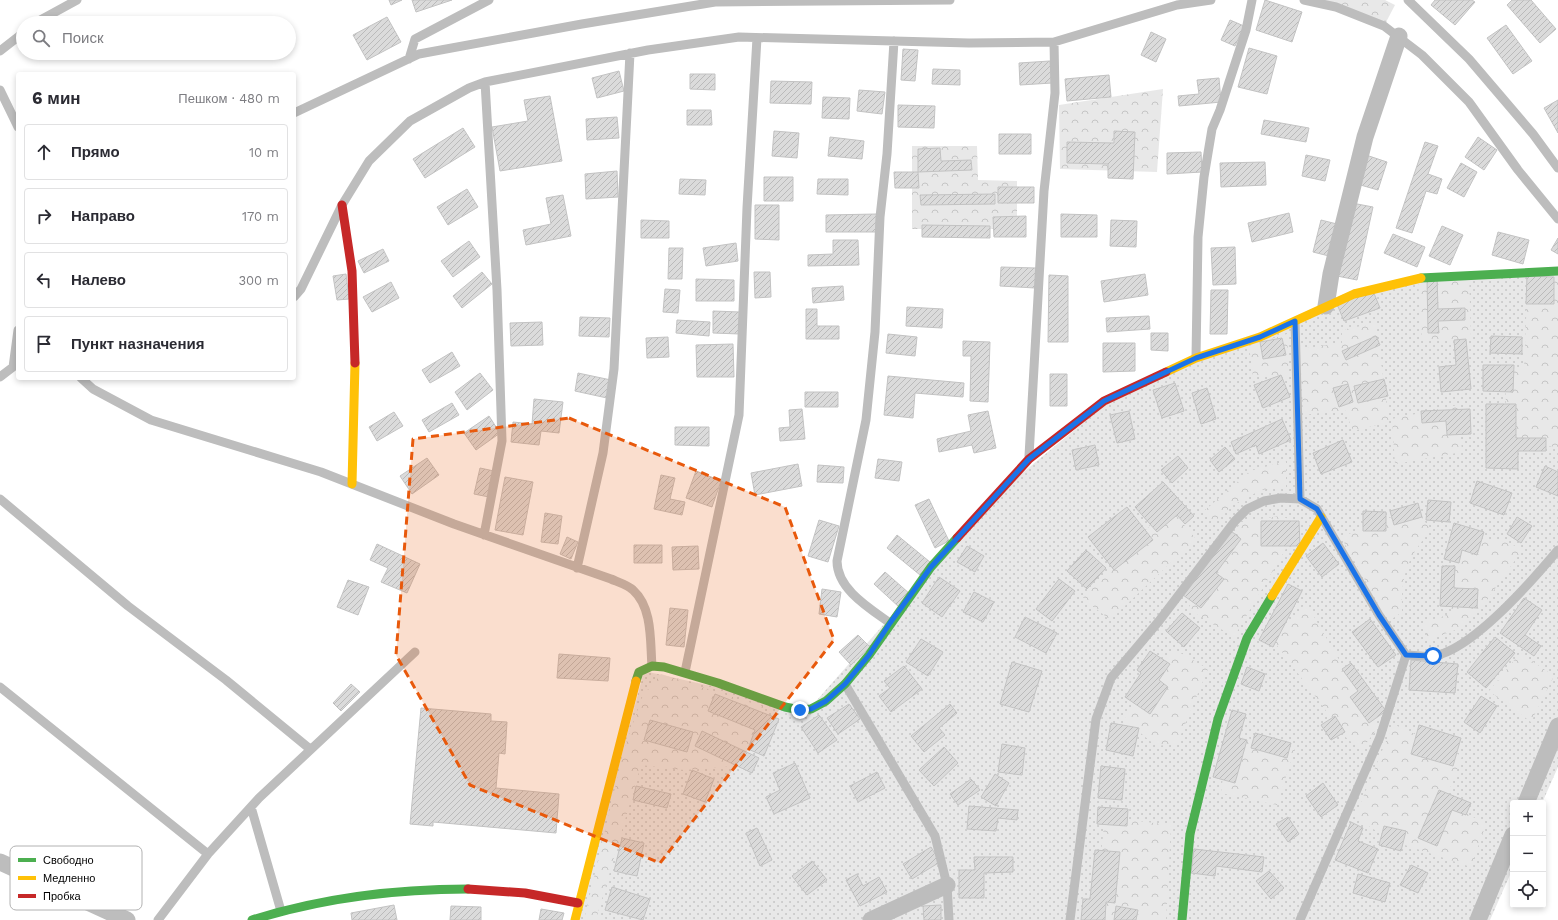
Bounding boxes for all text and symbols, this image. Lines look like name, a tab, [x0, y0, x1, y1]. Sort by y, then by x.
search box	[16, 16, 296, 60]
icon: search	[30, 27, 52, 49]
text: Поиск	[62, 29, 104, 47]
text: 6 мин	[32, 88, 81, 108]
text: Пешком · 480 m	[178, 91, 280, 106]
icon: ahead	[33, 141, 55, 163]
text: Прямо	[71, 143, 120, 161]
text: 10 m	[249, 145, 279, 160]
icon: right	[33, 205, 55, 227]
text: Направо	[71, 207, 135, 225]
text: 170 m	[242, 209, 279, 224]
icon: left	[33, 269, 55, 291]
text: Налево	[71, 271, 126, 289]
text: 300 m	[238, 273, 279, 288]
icon: arrive	[33, 333, 55, 355]
text: Пункт назначения	[71, 335, 204, 353]
route start	[1424, 647, 1442, 665]
route end	[791, 701, 809, 719]
map controls	[1510, 800, 1546, 908]
button: +	[1510, 800, 1546, 836]
button: −	[1510, 836, 1546, 872]
legend	[10, 846, 142, 910]
text: Свободно	[43, 854, 94, 867]
text: Медленно	[43, 872, 95, 885]
button: locate	[1510, 872, 1546, 908]
text: Пробка	[43, 890, 81, 903]

